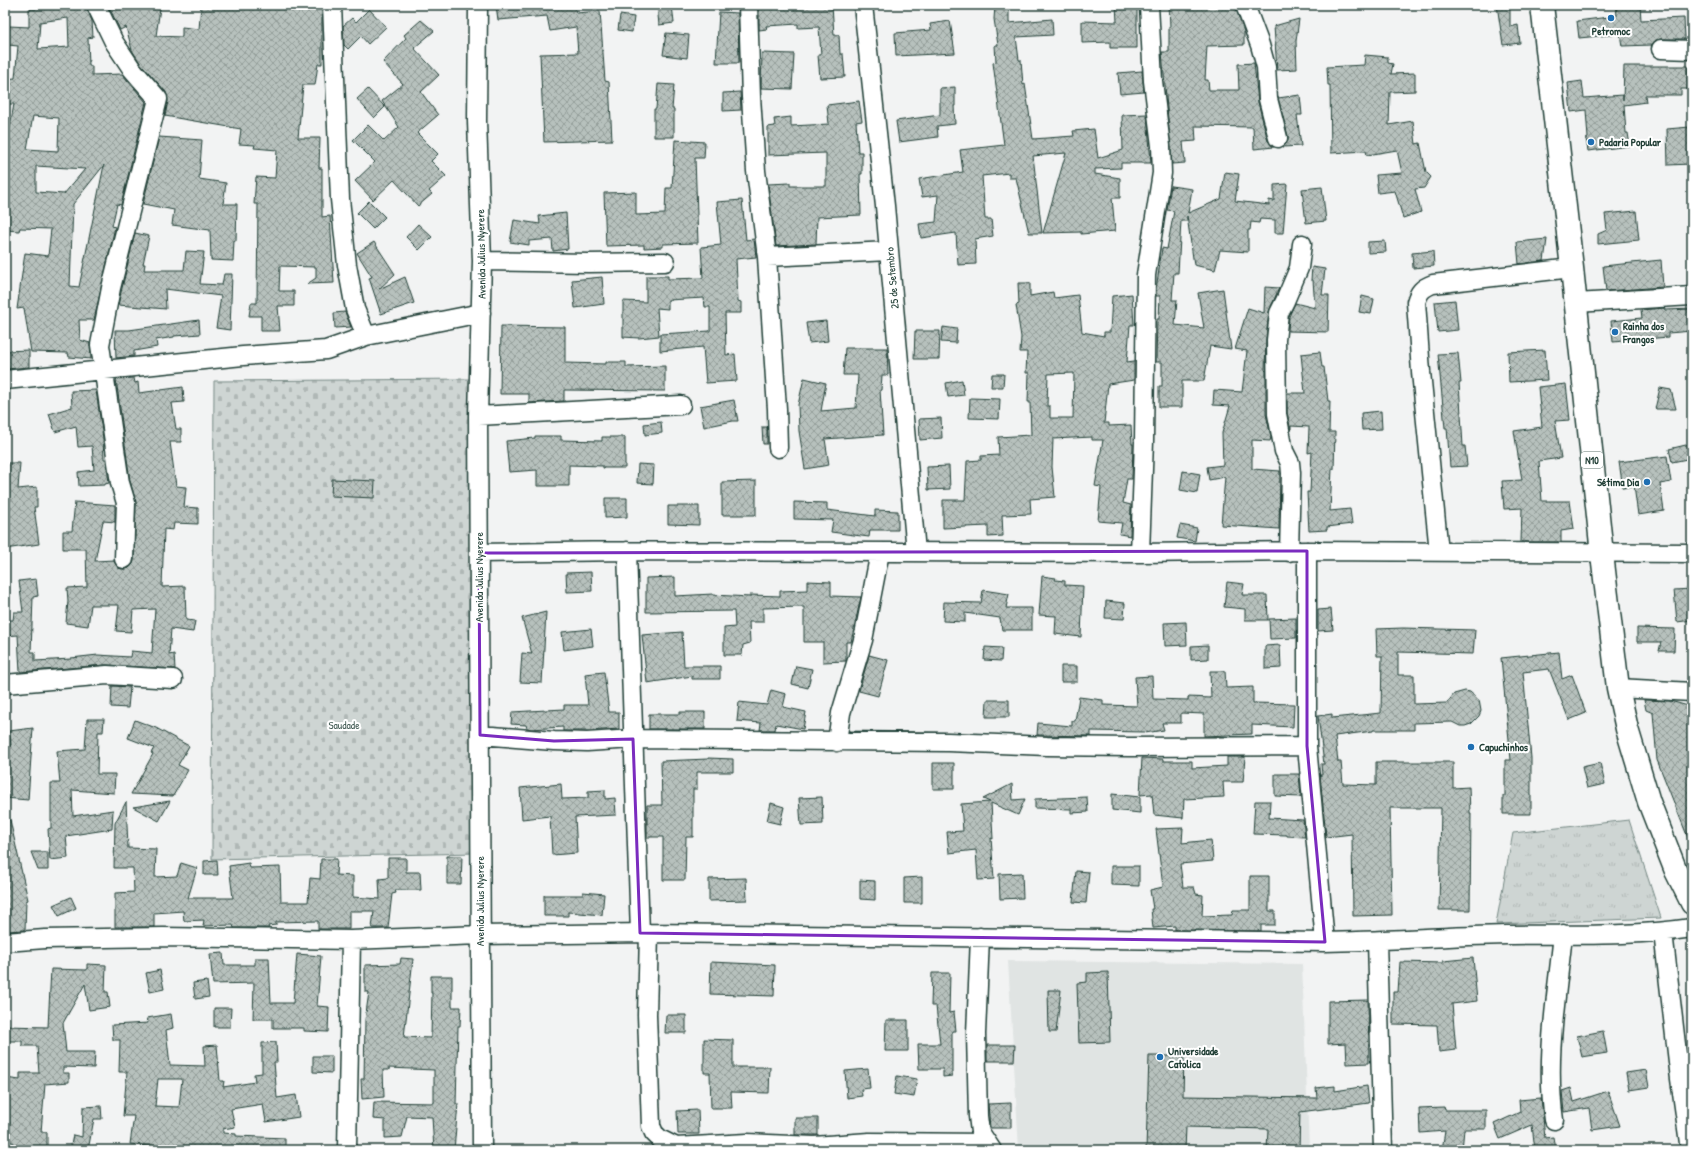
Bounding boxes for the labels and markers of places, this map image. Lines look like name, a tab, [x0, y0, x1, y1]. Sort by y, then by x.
marker: Petromoc	[1606, 13, 1616, 23]
place label: Petromoc	[1592, 24, 1631, 38]
place label: Padaria Popular	[1599, 135, 1662, 150]
marker: Padaria Popular	[1586, 137, 1596, 147]
place label: Rainha dos Frangos	[1622, 319, 1665, 347]
marker: Rainha dos Frangos	[1610, 327, 1620, 337]
place label: Sétima Dia	[1597, 475, 1640, 489]
marker: Sétima Dia	[1642, 477, 1652, 487]
place label: Capuchinhos	[1479, 740, 1529, 755]
marker: Capuchinhos	[1466, 742, 1476, 752]
place label: Universidade Catolica	[1168, 1044, 1219, 1071]
marker: Universidade Catolica	[1155, 1052, 1165, 1062]

